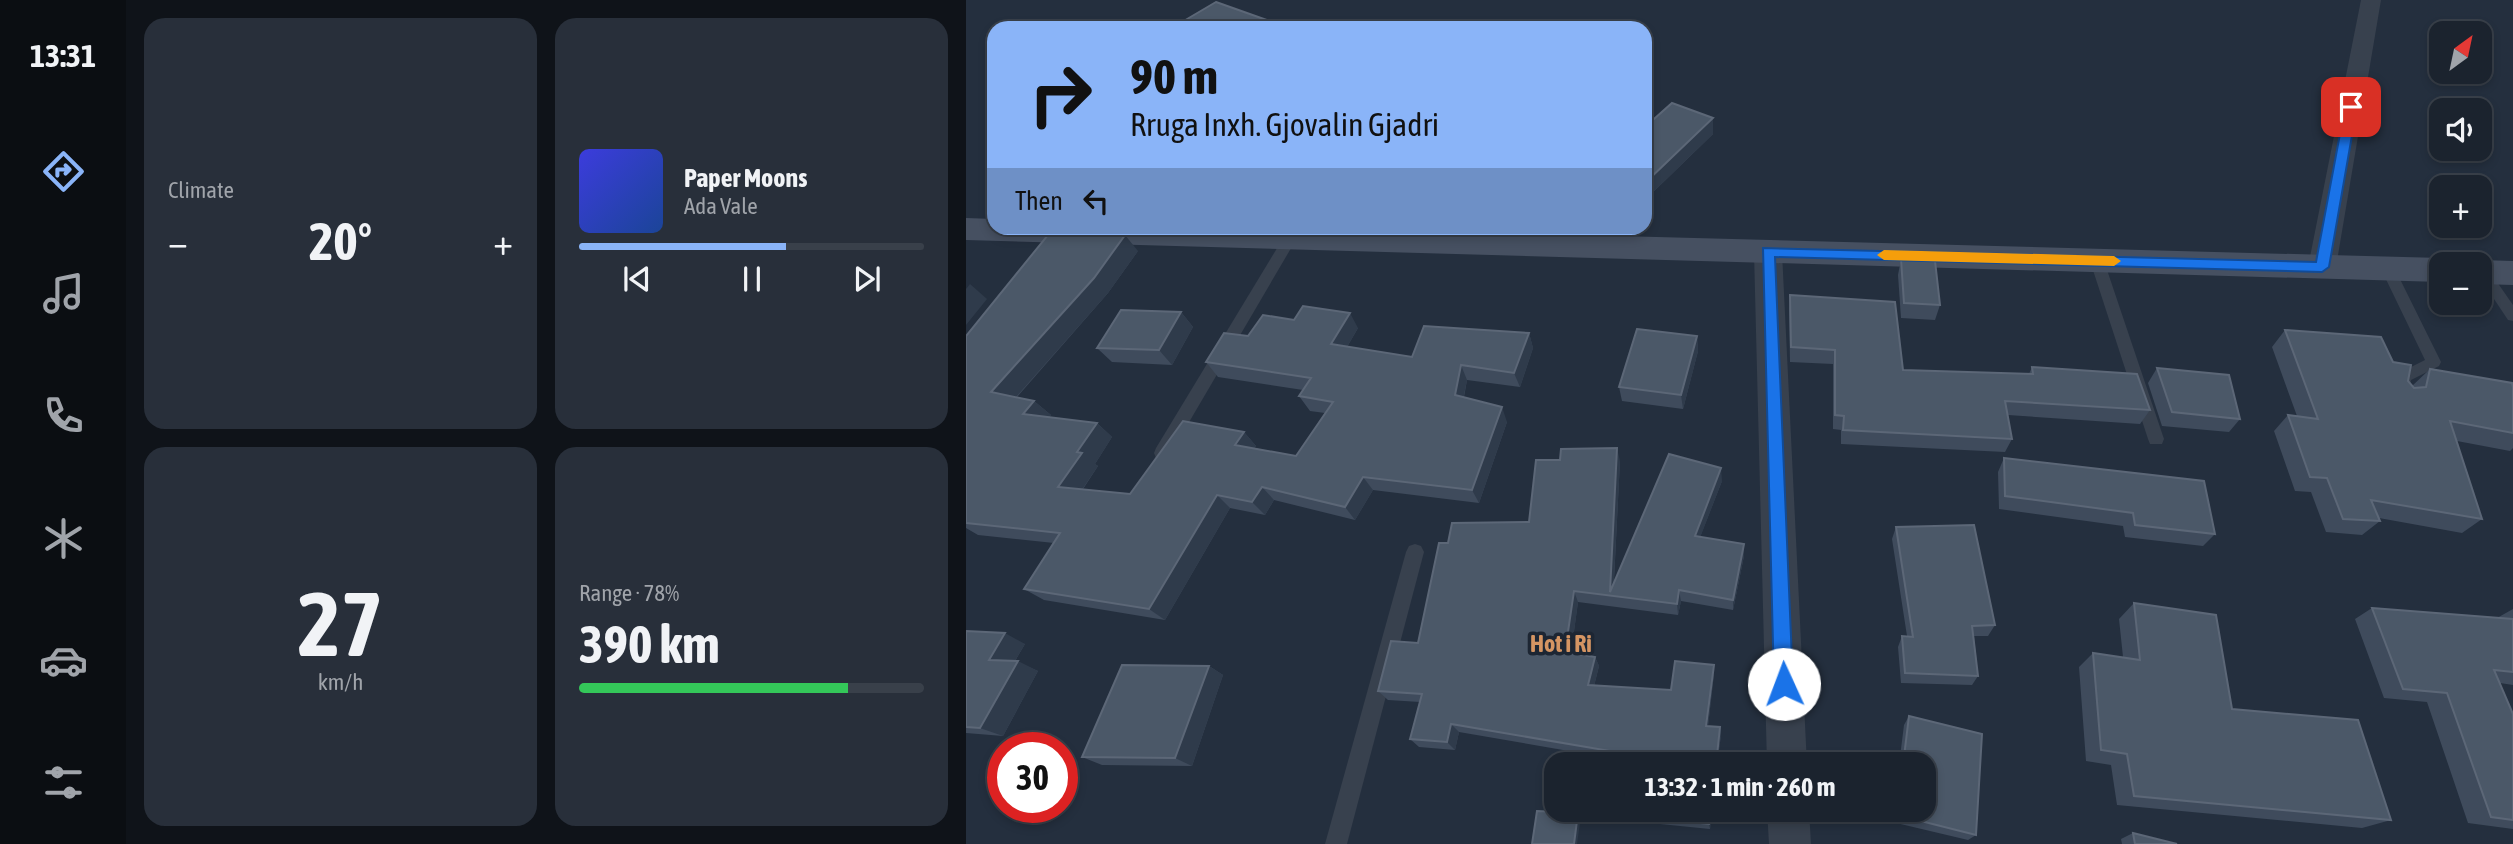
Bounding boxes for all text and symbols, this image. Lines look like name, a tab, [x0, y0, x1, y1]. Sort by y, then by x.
north arrow	[2429, 21, 2492, 84]
map controls	[2429, 21, 2492, 315]
text: 13:31	[30, 37, 96, 74]
text: 90 m	[1130, 48, 1218, 104]
icon: right	[1015, 49, 1106, 140]
pin	[2321, 77, 2381, 137]
icon: arrive	[2332, 88, 2370, 126]
button: sound	[2429, 98, 2492, 161]
text: Rruga Inxh. Gjovalin Gjadri	[1130, 106, 1439, 143]
icon: directions	[39, 147, 88, 196]
text: Paper Moons	[684, 163, 807, 193]
button: +	[2429, 175, 2492, 238]
text: Climate	[168, 177, 234, 203]
icon: left	[1077, 182, 1115, 220]
text: Then	[1015, 186, 1063, 216]
text: Ada Vale	[684, 193, 758, 219]
text: 20°	[309, 211, 372, 271]
text: −	[168, 220, 188, 263]
text: +	[493, 220, 513, 263]
button: −	[2429, 252, 2492, 315]
icon: previous	[618, 260, 656, 298]
icon: pause	[733, 260, 771, 298]
icon: next	[848, 260, 886, 298]
icon: music	[39, 269, 88, 318]
icon: phone	[39, 391, 88, 440]
icon: climate	[39, 514, 88, 563]
text: 27	[298, 571, 383, 675]
text: Range · 78%	[579, 580, 679, 606]
text: 390 km	[579, 614, 720, 674]
district label: Hot i Ri	[1530, 630, 1592, 657]
icon: car	[39, 636, 88, 685]
position arrow	[1747, 647, 1821, 721]
text: km/h	[318, 669, 363, 695]
speed limit sign: 30	[987, 732, 1078, 823]
icon: filters	[39, 758, 88, 807]
text: 13:32 · 1 min · 260 m	[1645, 772, 1835, 802]

